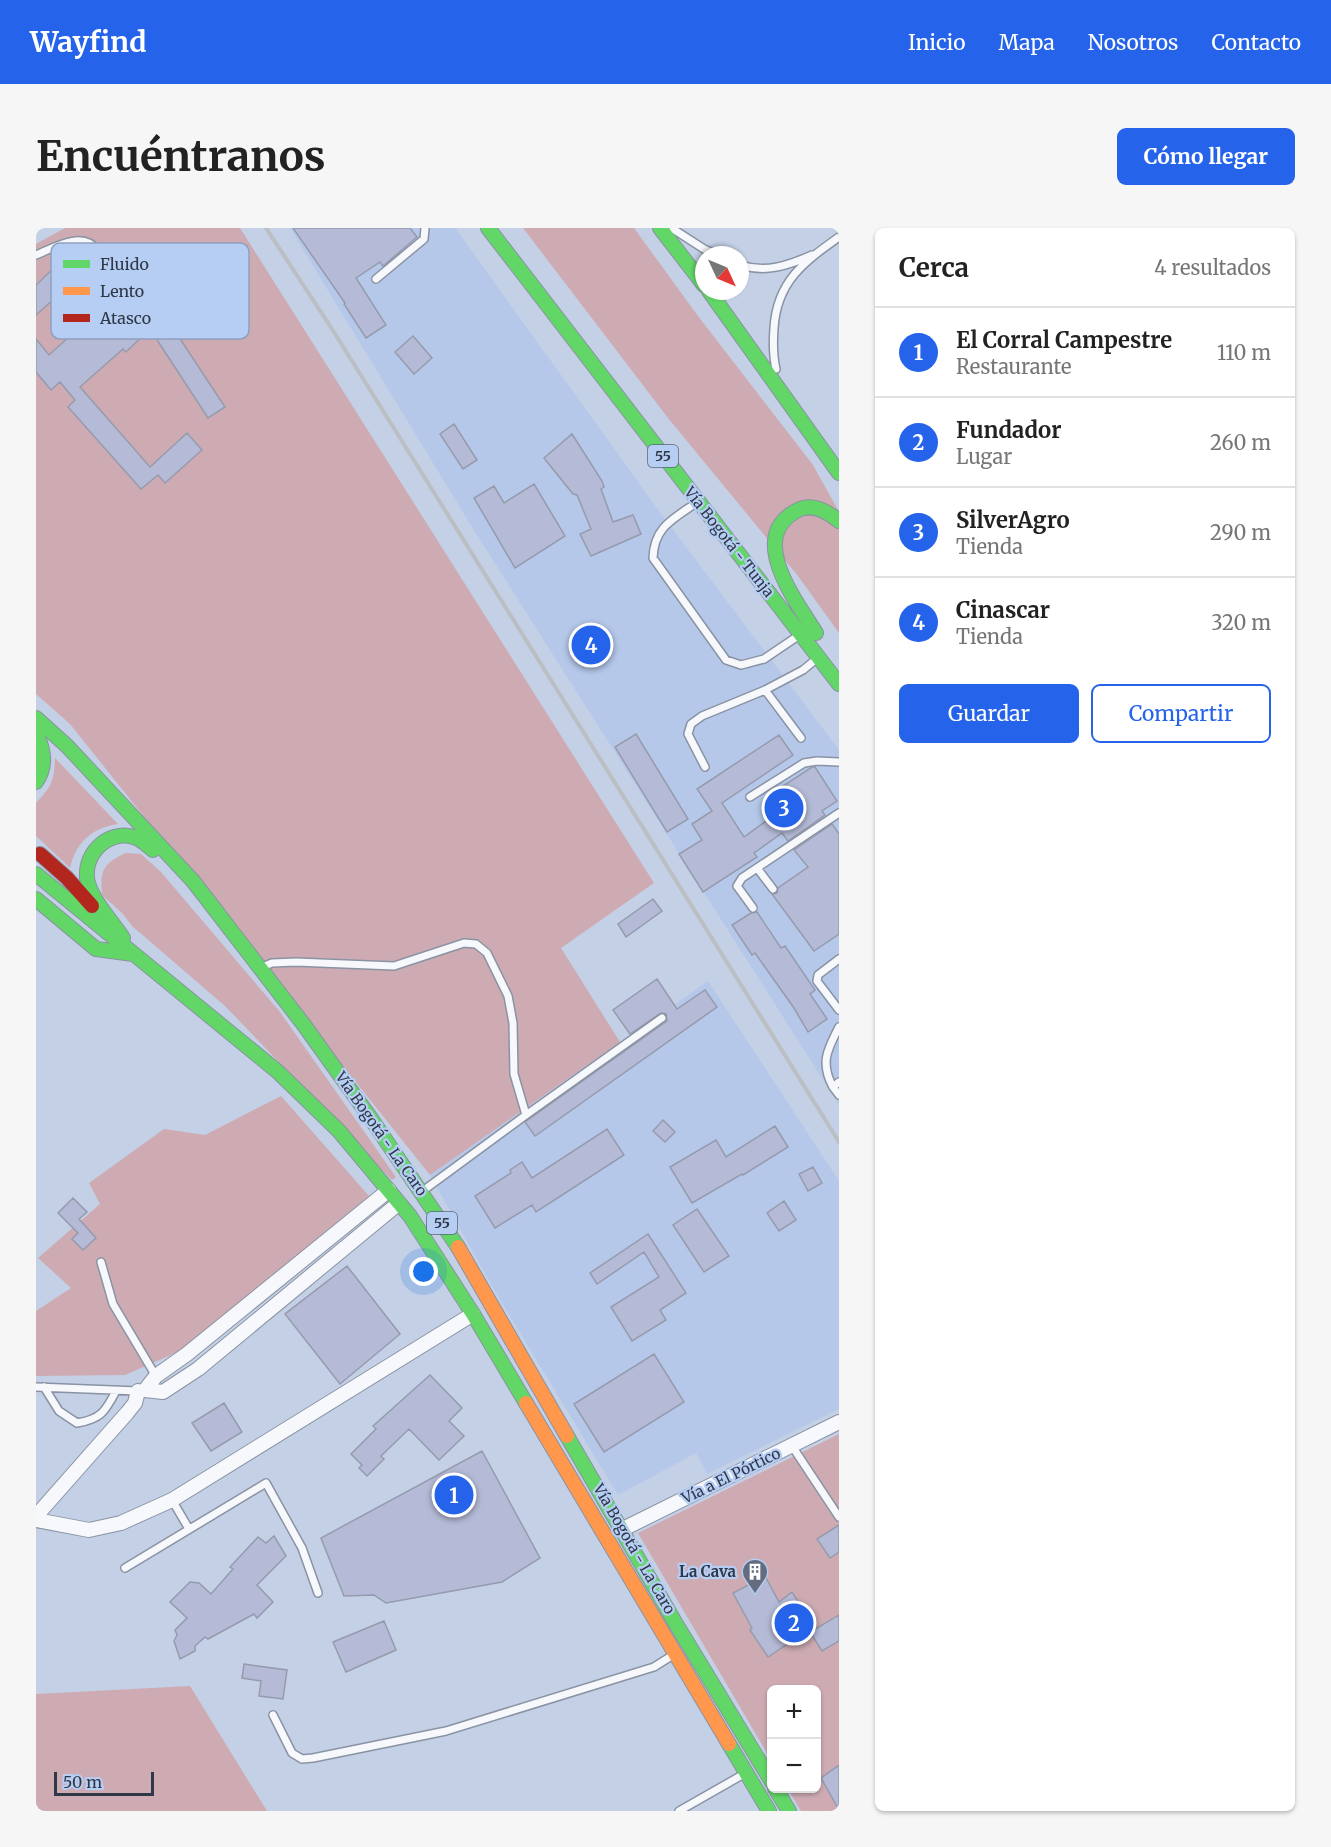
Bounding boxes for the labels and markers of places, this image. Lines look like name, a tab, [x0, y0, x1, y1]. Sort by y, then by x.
pin: 4	[572, 622, 610, 668]
pin: 3	[764, 786, 804, 830]
pin: 1	[434, 1472, 474, 1518]
building icon: La Cava	[740, 1557, 770, 1595]
place label: La Cava	[679, 1562, 737, 1581]
pin: 2	[774, 1600, 813, 1646]

